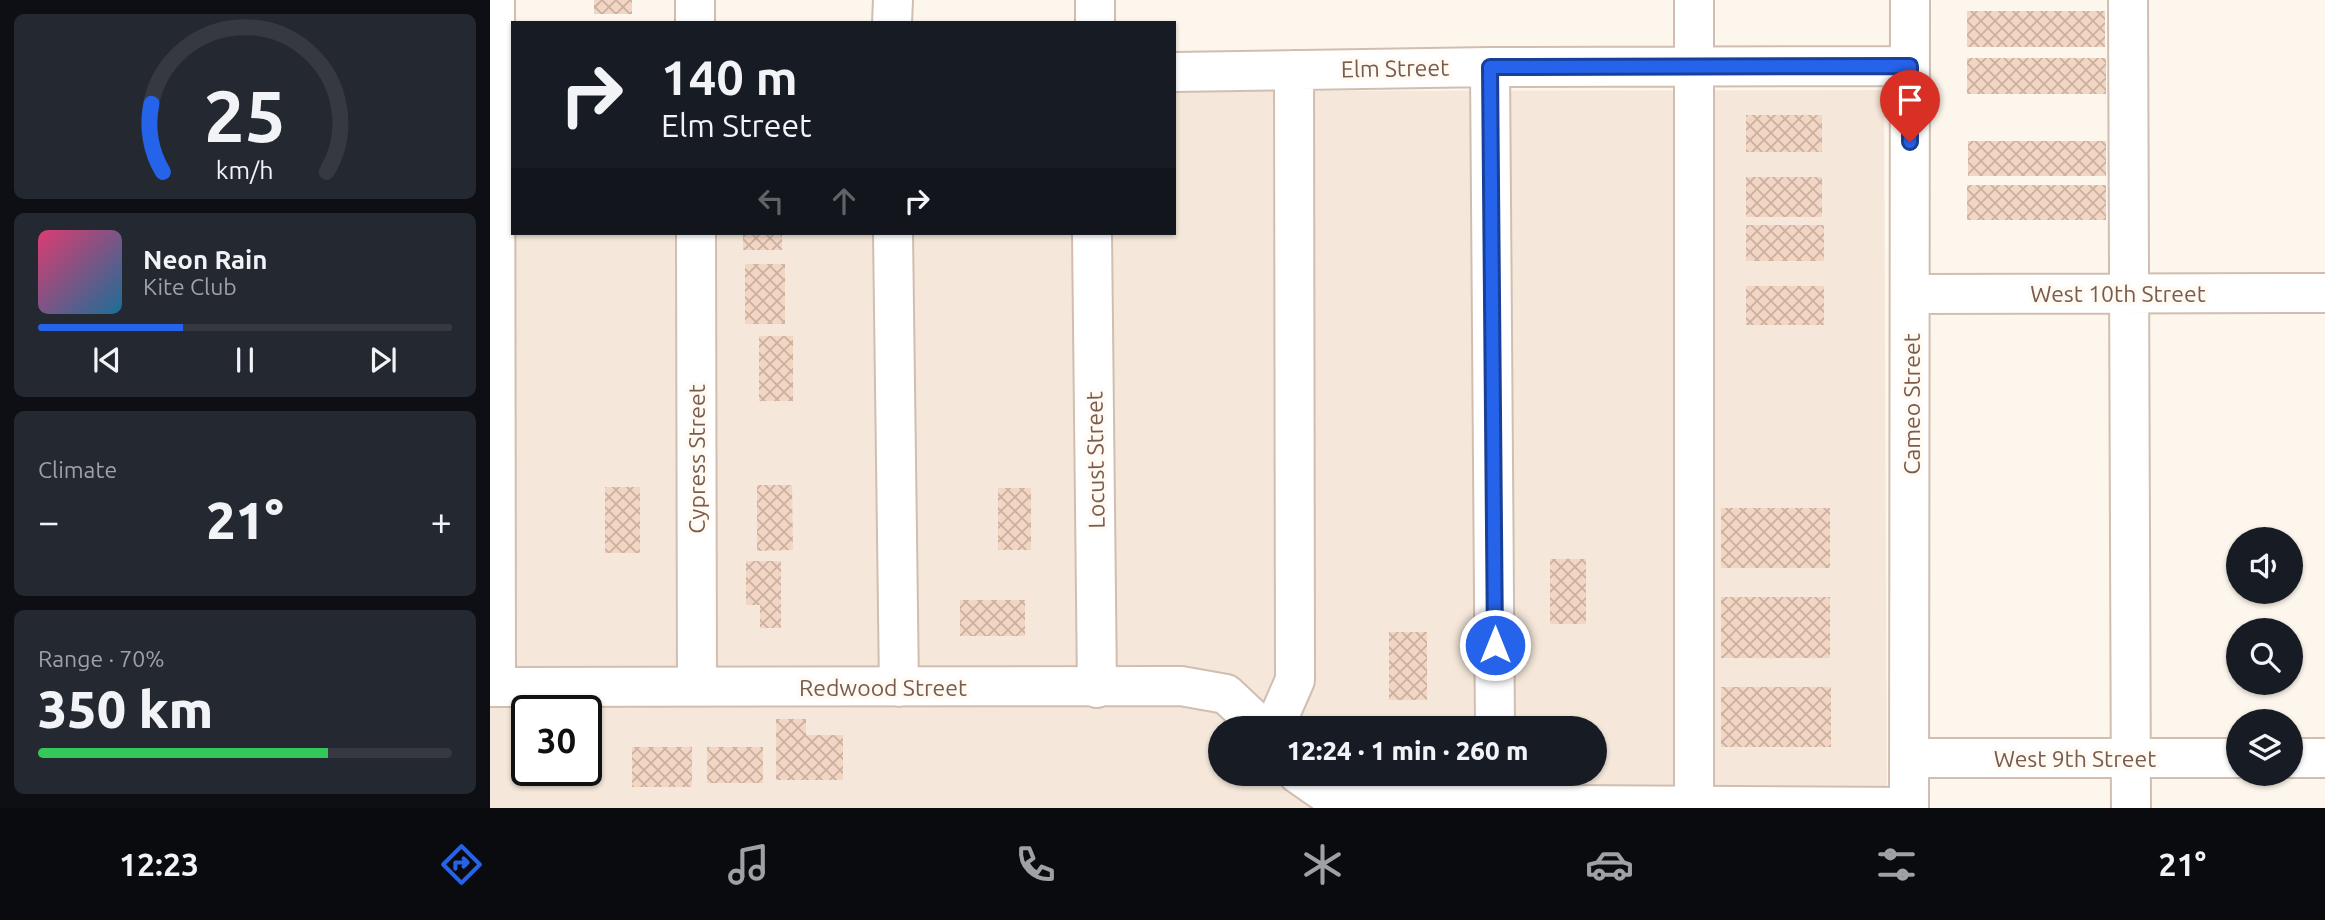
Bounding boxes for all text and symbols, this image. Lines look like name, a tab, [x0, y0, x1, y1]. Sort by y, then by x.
icon: right	[546, 49, 637, 140]
text: 140 m	[661, 49, 798, 104]
street label: Elm Street	[1341, 55, 1449, 81]
pin	[1880, 70, 1940, 142]
text: 25	[204, 75, 286, 157]
icon: arrive	[1891, 81, 1929, 119]
text: Elm Street	[661, 107, 812, 143]
text: km/h	[216, 156, 274, 184]
icon: left	[752, 182, 790, 220]
icon: ahead	[825, 182, 863, 220]
icon: right	[898, 182, 936, 220]
text: Neon Rain	[143, 245, 268, 274]
text: Kite Club	[143, 274, 237, 299]
street label: West 10th Street	[2030, 281, 2206, 306]
street label: Cameo Street	[1899, 333, 1924, 475]
icon: previous	[88, 341, 126, 379]
icon: pause	[226, 341, 264, 379]
icon: next	[364, 341, 402, 379]
street label: Cypress Street	[684, 384, 709, 534]
street label: Locust Street	[1081, 391, 1109, 529]
text: Climate	[38, 457, 117, 482]
text: 21°	[206, 491, 284, 549]
text: −	[38, 500, 59, 542]
text: +	[431, 500, 452, 542]
map controls	[2226, 527, 2303, 786]
button: sound	[2226, 527, 2303, 604]
position arrow	[1458, 608, 1532, 682]
button: search	[2226, 618, 2303, 695]
text: Range · 70%	[38, 646, 165, 671]
street label: Redwood Street	[799, 675, 967, 700]
text: 350 km	[38, 680, 213, 738]
speed limit sign: 30	[511, 695, 602, 786]
button: layers	[2226, 709, 2303, 786]
text: 12:24 · 1 min · 260 m	[1287, 736, 1528, 765]
street label: West 9th Street	[1994, 746, 2156, 771]
icon: directions	[437, 840, 486, 889]
icon: music	[724, 840, 773, 889]
icon: phone	[1011, 840, 1060, 889]
icon: climate	[1298, 840, 1347, 889]
icon: car	[1585, 840, 1634, 889]
icon: filters	[1872, 840, 1921, 889]
text: 12:23	[119, 846, 199, 882]
text: 21°	[2159, 846, 2206, 882]

